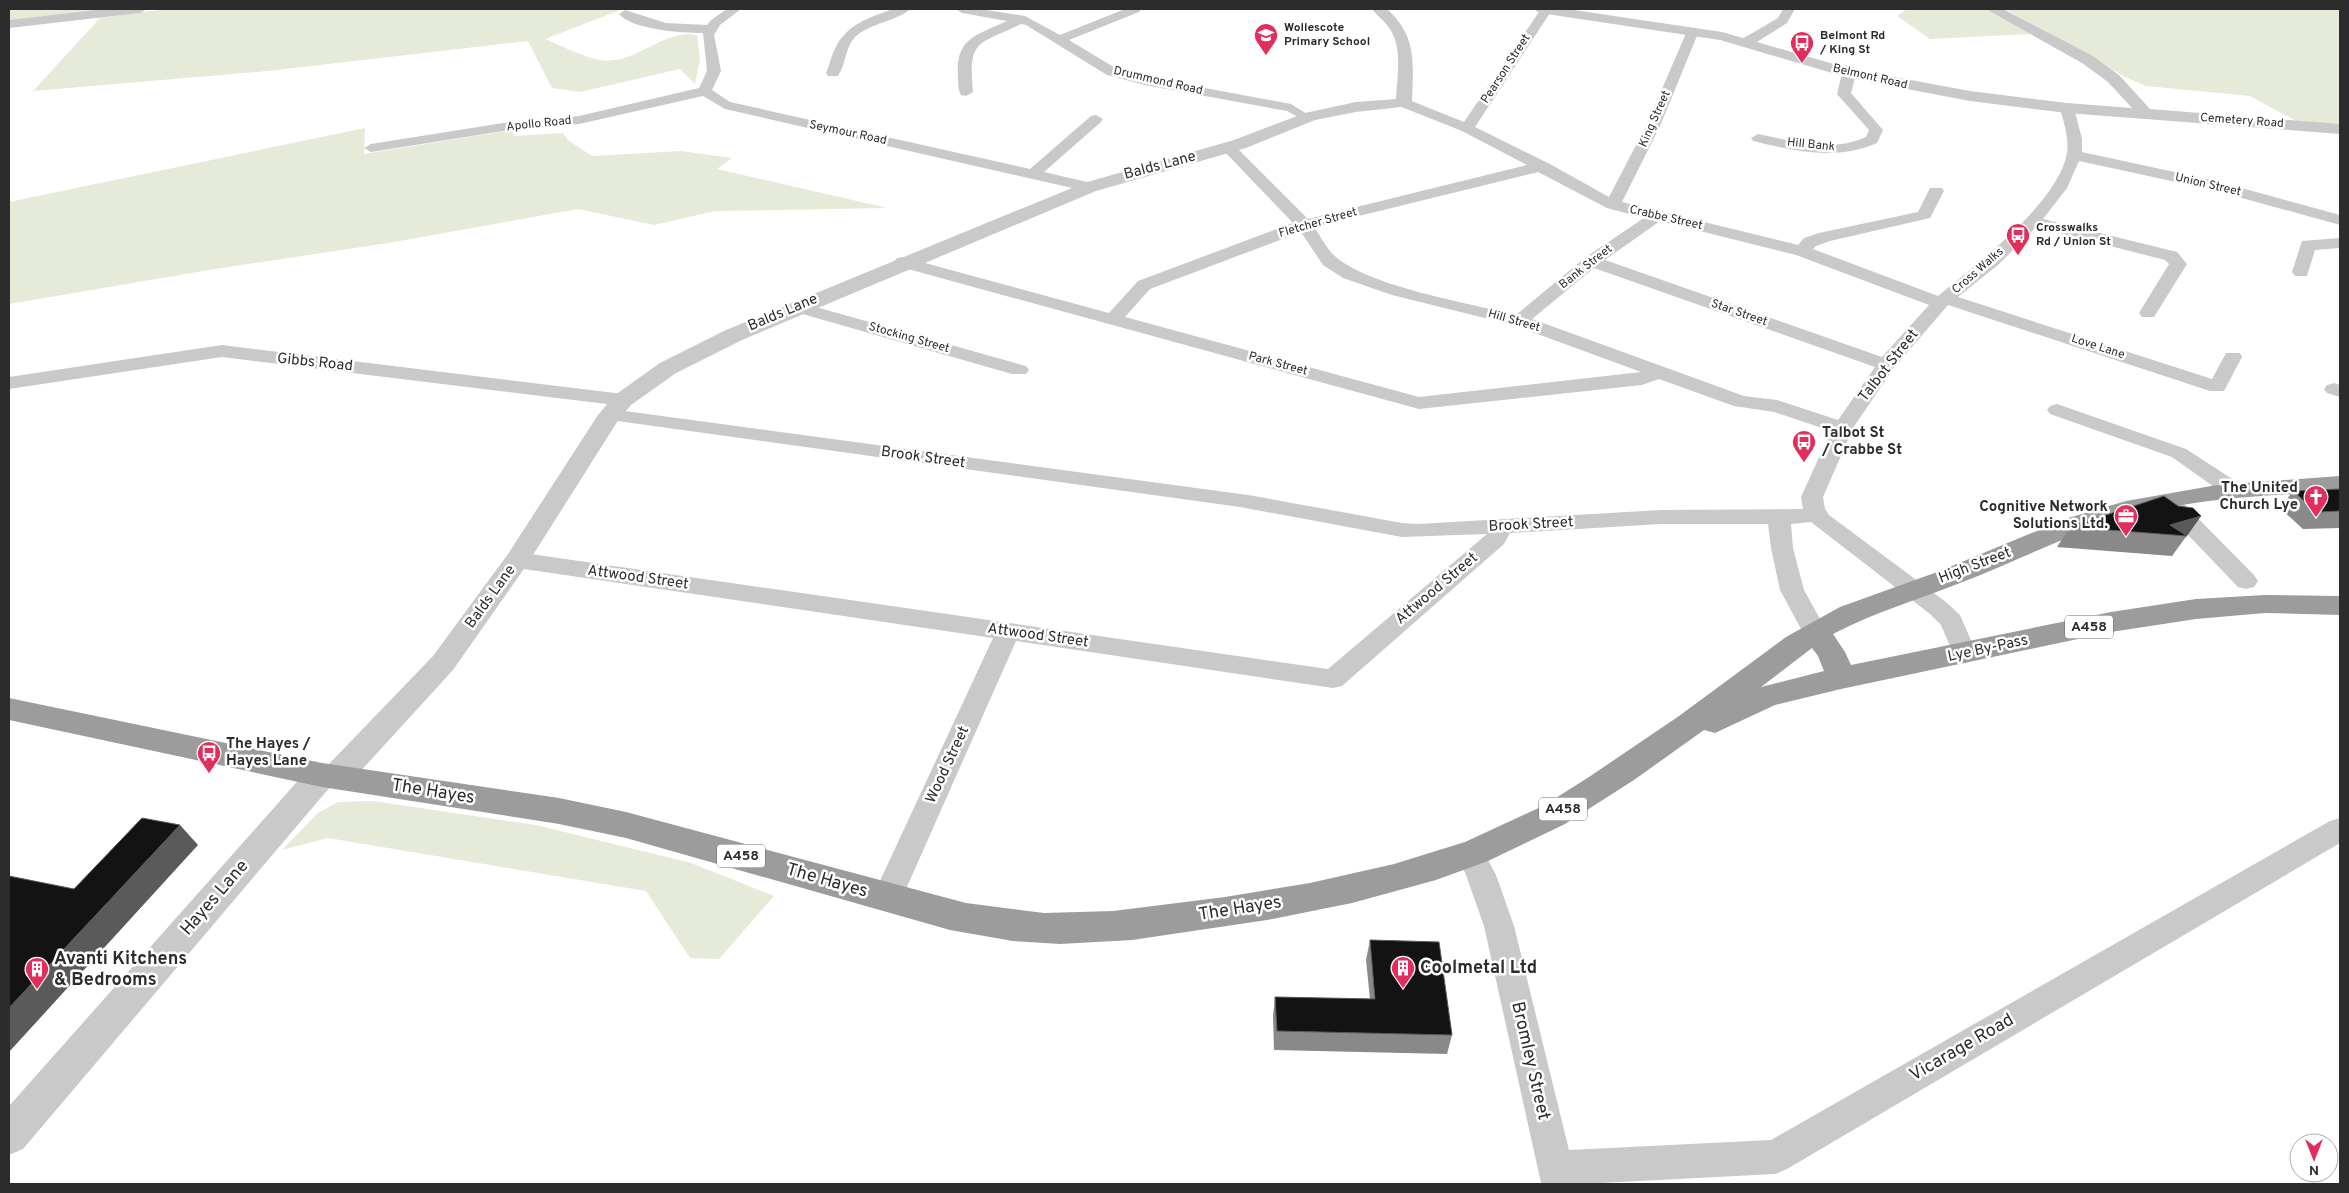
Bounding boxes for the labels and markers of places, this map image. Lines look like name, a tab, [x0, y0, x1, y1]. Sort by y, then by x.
place label: Wollescote Primary School	[1284, 20, 1370, 50]
school or university icon: Wollescote Primary School	[1253, 22, 1279, 56]
place label: Belmont Rd / King St	[1819, 28, 1885, 58]
bus stop icon: Belmont Rd / King St	[1789, 30, 1815, 64]
place label: Crosswalks Rd / Union St	[2036, 220, 2111, 250]
bus stop icon: Crosswalks Rd / Union St	[2005, 222, 2031, 256]
place label: Talbot St / Crabbe St	[1821, 424, 1902, 460]
bus stop icon: Talbot St / Crabbe St	[1791, 429, 1817, 463]
place label: The United Church Lye	[2219, 479, 2298, 515]
church icon: The United Church Lye	[2303, 484, 2329, 518]
place label: Cognitive Network Solutions Ltd.	[1979, 498, 2108, 534]
office icon: Cognitive Network Solutions Ltd.	[2113, 503, 2139, 537]
place label: The Hayes / Hayes Lane	[226, 735, 311, 771]
bus stop icon: The Hayes / Hayes Lane	[196, 740, 222, 774]
place label: Avanti Kitchens & Bedrooms	[54, 948, 187, 992]
building icon: Coolmetal Ltd	[1390, 955, 1416, 989]
building icon: Avanti Kitchens & Bedrooms	[24, 956, 50, 990]
place label: Coolmetal Ltd	[1420, 957, 1537, 980]

